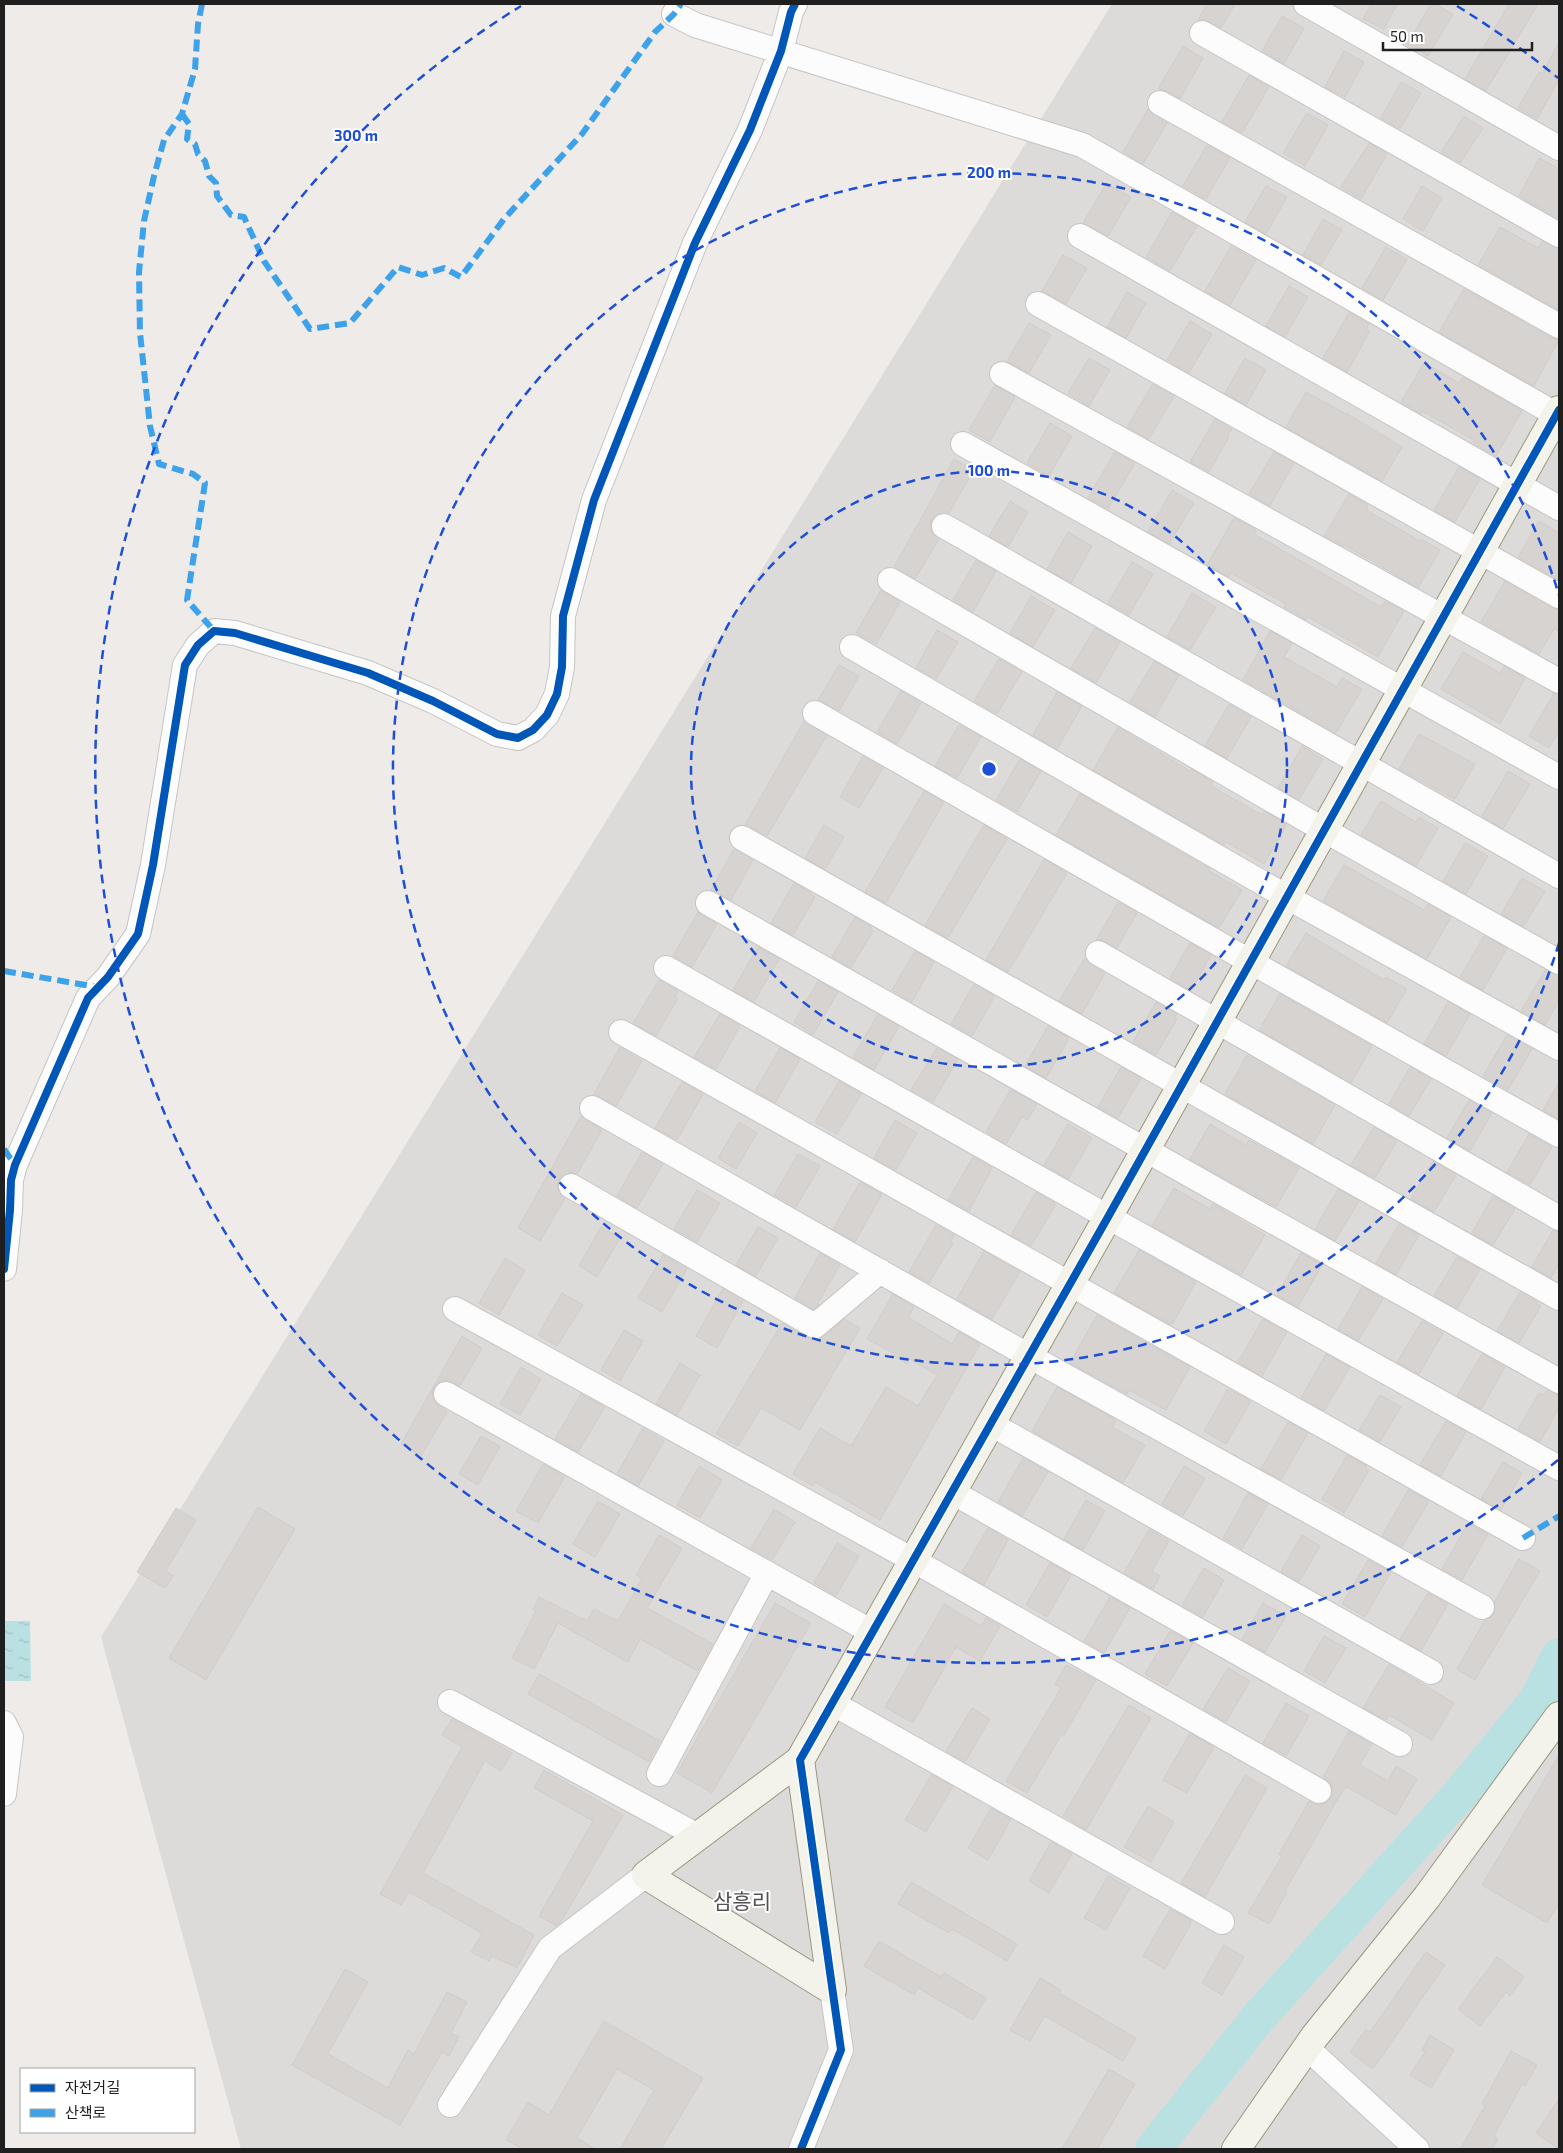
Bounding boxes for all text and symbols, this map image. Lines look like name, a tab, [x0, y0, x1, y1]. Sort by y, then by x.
scale bar	[1383, 20, 1532, 52]
text: 50 m	[1390, 27, 1424, 45]
text: 300 m	[334, 126, 378, 144]
text: 200 m	[967, 163, 1011, 181]
text: 100 m	[968, 461, 1010, 479]
centre of rings	[980, 760, 998, 778]
district label: 삼흥리	[713, 1888, 771, 1913]
legend	[20, 2068, 195, 2133]
text: 자전거길	[65, 2078, 120, 2096]
text: 산책로	[65, 2103, 106, 2121]

